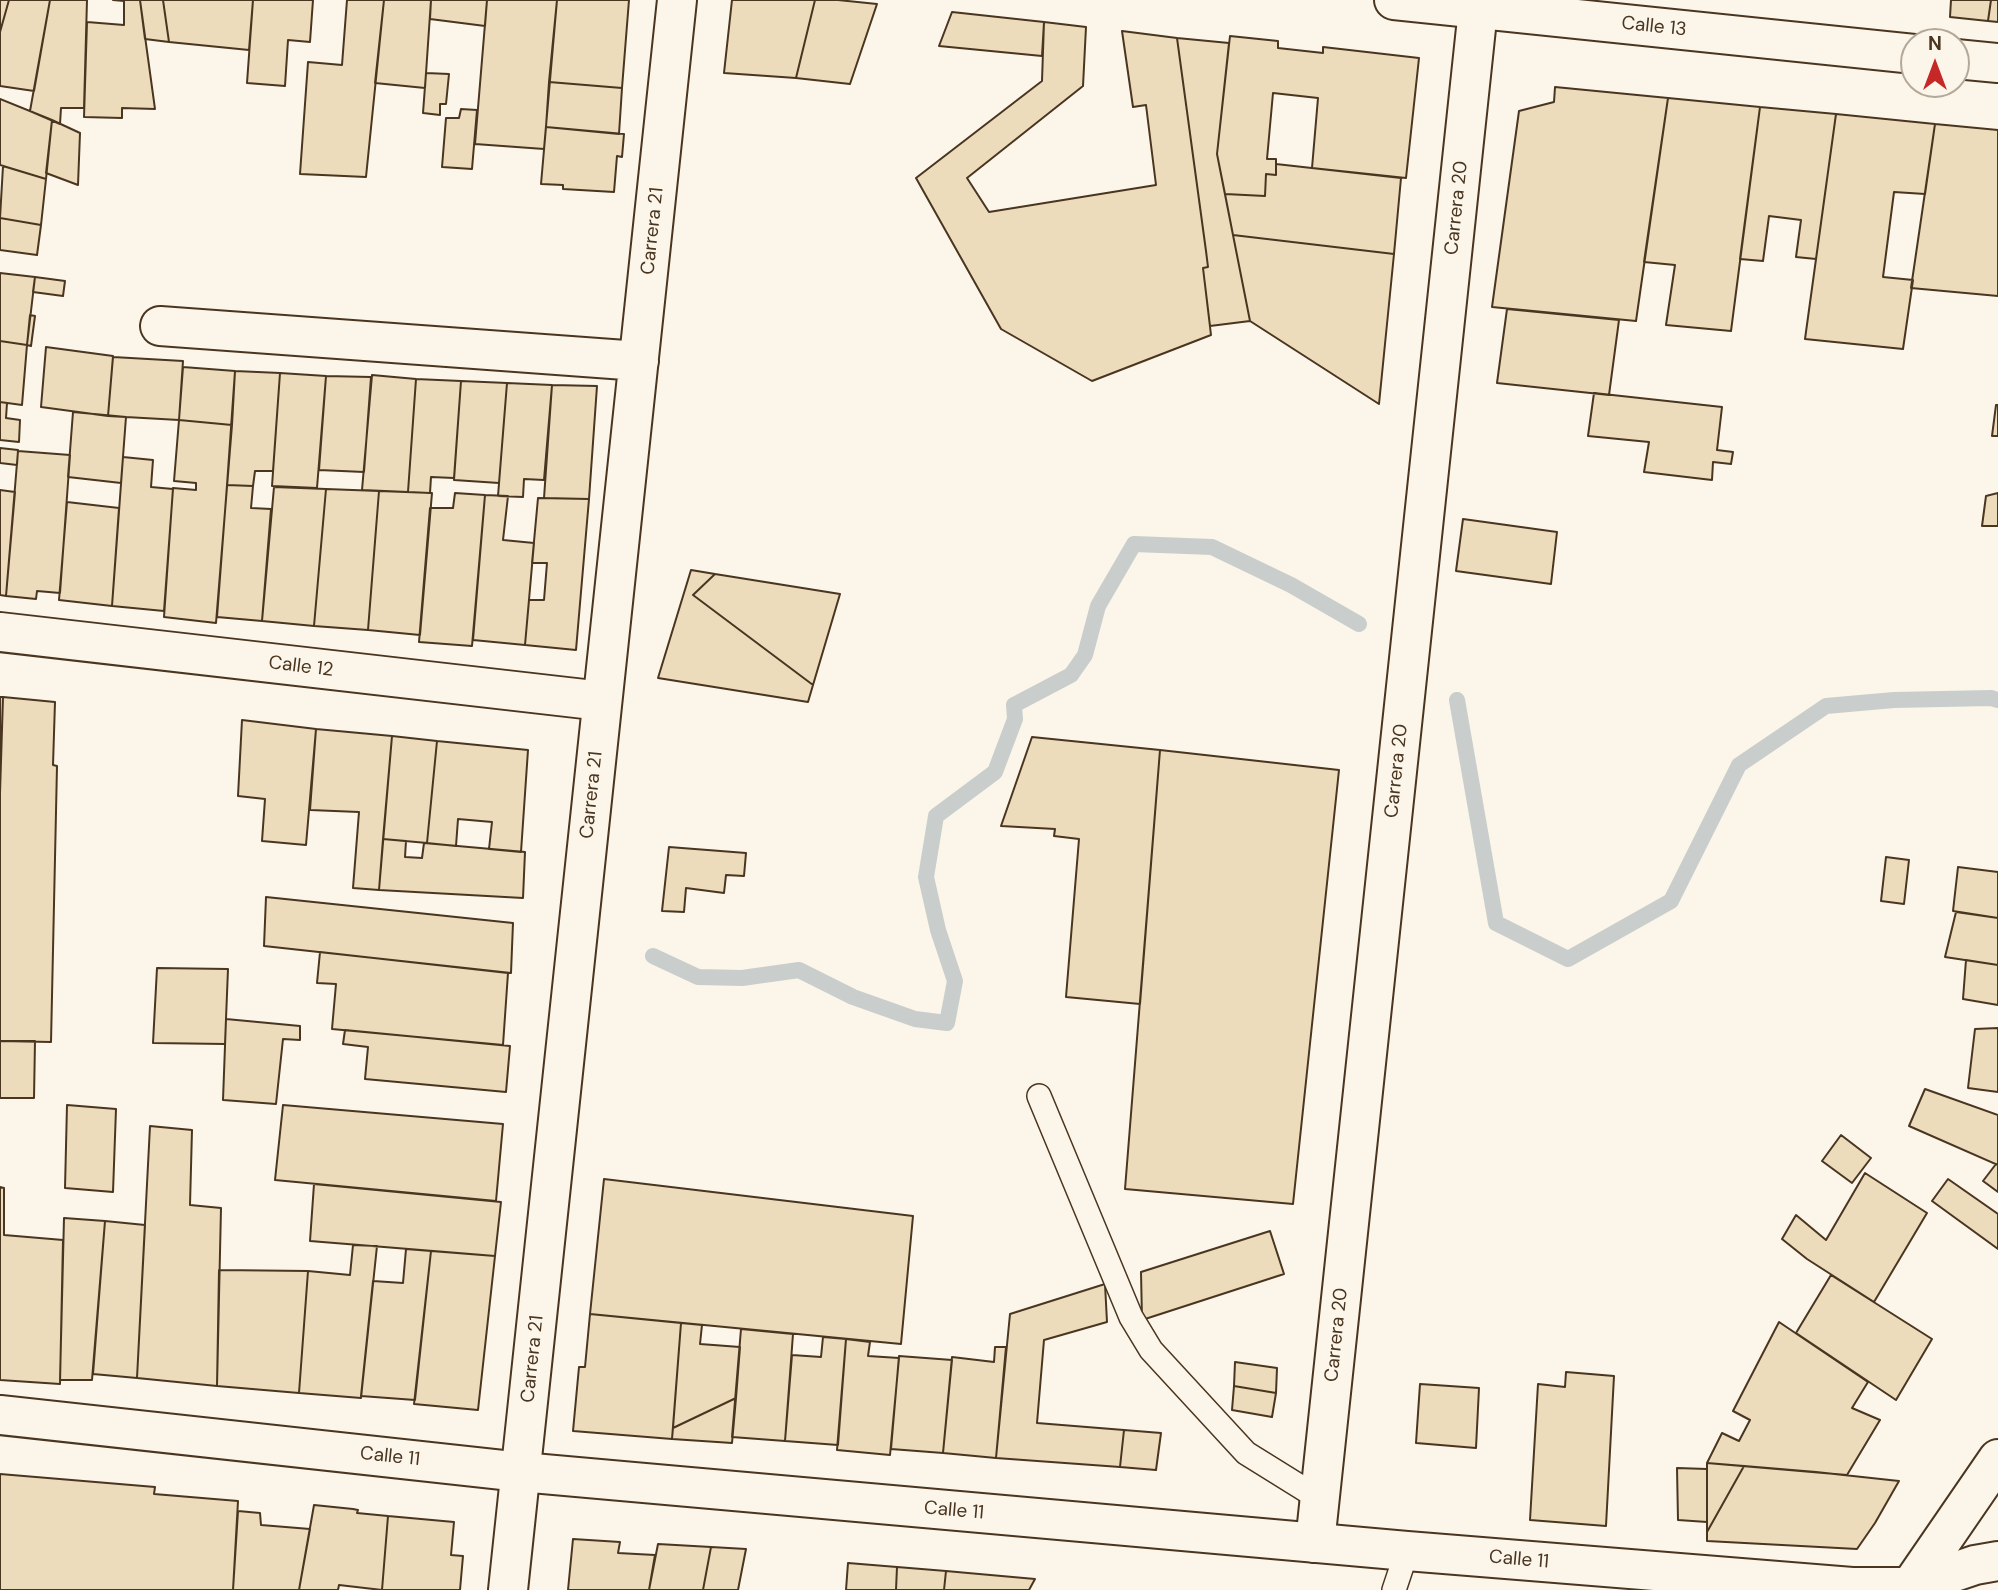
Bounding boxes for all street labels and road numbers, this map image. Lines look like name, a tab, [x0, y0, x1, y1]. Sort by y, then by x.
street label: Calle 13	[1620, 12, 1688, 42]
street label: Carrera 20	[1441, 160, 1473, 256]
street label: Carrera 21	[637, 186, 669, 276]
street label: Calle 12	[267, 652, 335, 682]
street label: Carrera 20	[1381, 723, 1413, 819]
street label: Carrera 21	[576, 750, 608, 840]
street label: Carrera 20	[1321, 1287, 1353, 1383]
street label: Carrera 21	[517, 1314, 549, 1404]
street label: Calle 11	[359, 1443, 421, 1471]
street label: Calle 11	[923, 1497, 985, 1525]
street label: Calle 11	[1488, 1546, 1550, 1574]

